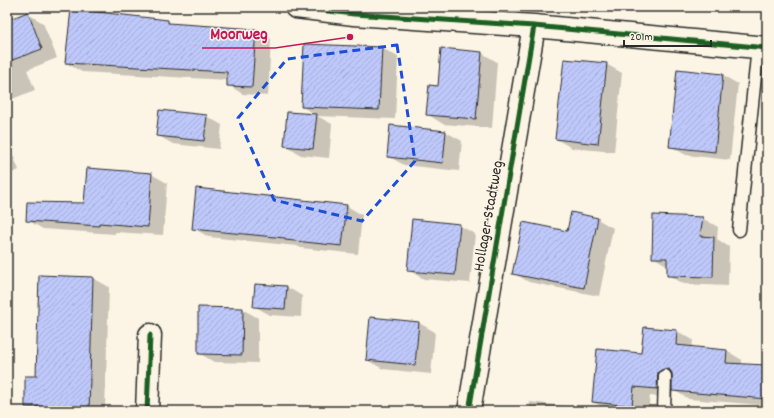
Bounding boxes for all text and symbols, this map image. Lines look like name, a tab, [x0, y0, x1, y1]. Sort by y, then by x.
callout: Moorweg	[202, 19, 275, 48]
scale bar	[624, 22, 711, 48]
text: Moorweg	[210, 24, 268, 48]
text: 20 m	[630, 29, 653, 46]
street label: Hollager Stadtweg	[468, 159, 510, 273]

